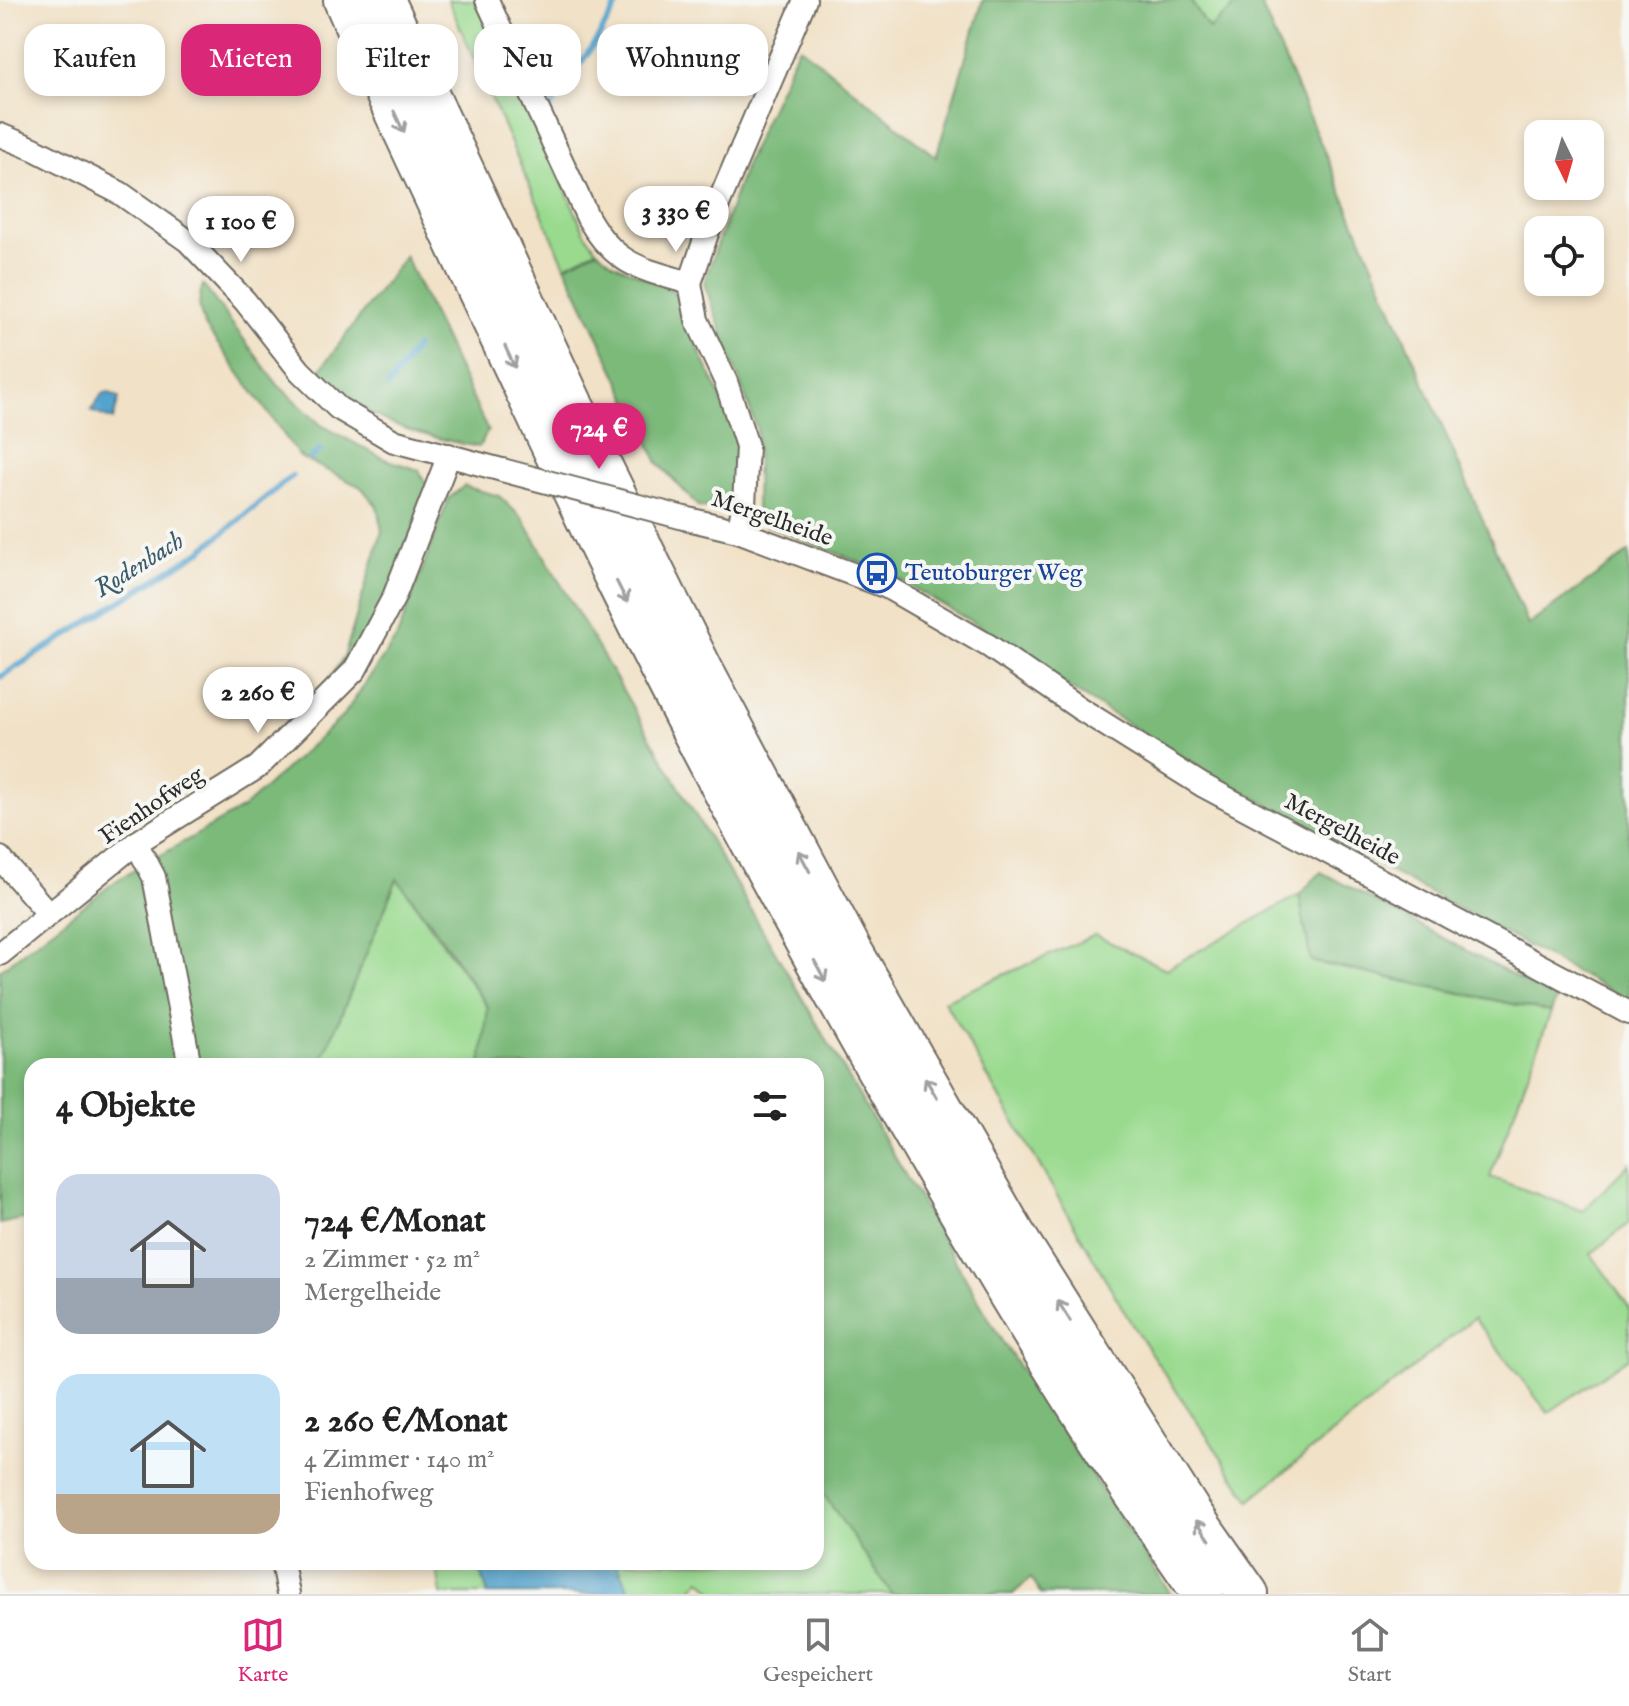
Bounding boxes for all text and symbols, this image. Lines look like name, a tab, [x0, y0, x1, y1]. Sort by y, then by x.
chip: Kaufen	[24, 24, 165, 96]
chip: Mieten	[181, 24, 321, 96]
chip: Filter	[337, 24, 458, 96]
chip: Neu	[474, 24, 581, 96]
chip: Wohnung	[597, 24, 768, 96]
one-way arrow	[392, 110, 407, 134]
north arrow	[1524, 120, 1604, 200]
map controls	[1524, 120, 1604, 296]
pin: 3 330 €	[602, 186, 750, 254]
text: 3 330 €	[642, 195, 710, 228]
pin: 1 100 €	[167, 196, 315, 264]
text: 1 100 €	[205, 205, 277, 238]
button: locate	[1524, 216, 1604, 296]
one-way arrow	[503, 345, 518, 369]
pin: 724 €	[543, 403, 655, 471]
text: 724 €	[570, 412, 628, 445]
street label: Mergelheide	[707, 484, 837, 554]
water label: Rodenbach	[88, 525, 190, 605]
bus stop icon: Teutoburger Weg	[856, 552, 898, 594]
place label: Teutoburger Weg	[905, 558, 1084, 589]
one-way arrow	[615, 579, 630, 603]
pin: 2 260 €	[184, 667, 332, 735]
text: 2 260 €	[221, 676, 295, 709]
street label: Fienhofweg	[94, 759, 211, 852]
street label: Mergelheide	[1279, 787, 1405, 873]
one-way arrow	[796, 849, 811, 873]
one-way arrow	[813, 959, 829, 983]
one-way arrow	[923, 1077, 939, 1100]
icon: filters	[748, 1084, 792, 1128]
text: 4 Objekte	[56, 1085, 195, 1128]
text: 724 €/Monat	[304, 1200, 486, 1243]
icon: home	[120, 1206, 216, 1302]
text: 2 Zimmer · 52 m²	[304, 1243, 480, 1276]
text: Mergelheide	[304, 1276, 441, 1309]
one-way arrow	[1055, 1300, 1071, 1323]
text: 2 260 €/Monat	[304, 1400, 508, 1443]
icon: home	[120, 1406, 216, 1502]
text: 4 Zimmer · 140 m²	[304, 1443, 494, 1476]
text: Fienhofweg	[304, 1476, 433, 1509]
one-way arrow	[1195, 1520, 1211, 1542]
tab: Karte	[237, 1613, 288, 1689]
tab: Gespeichert	[763, 1613, 873, 1689]
tab: Start	[1348, 1613, 1392, 1689]

